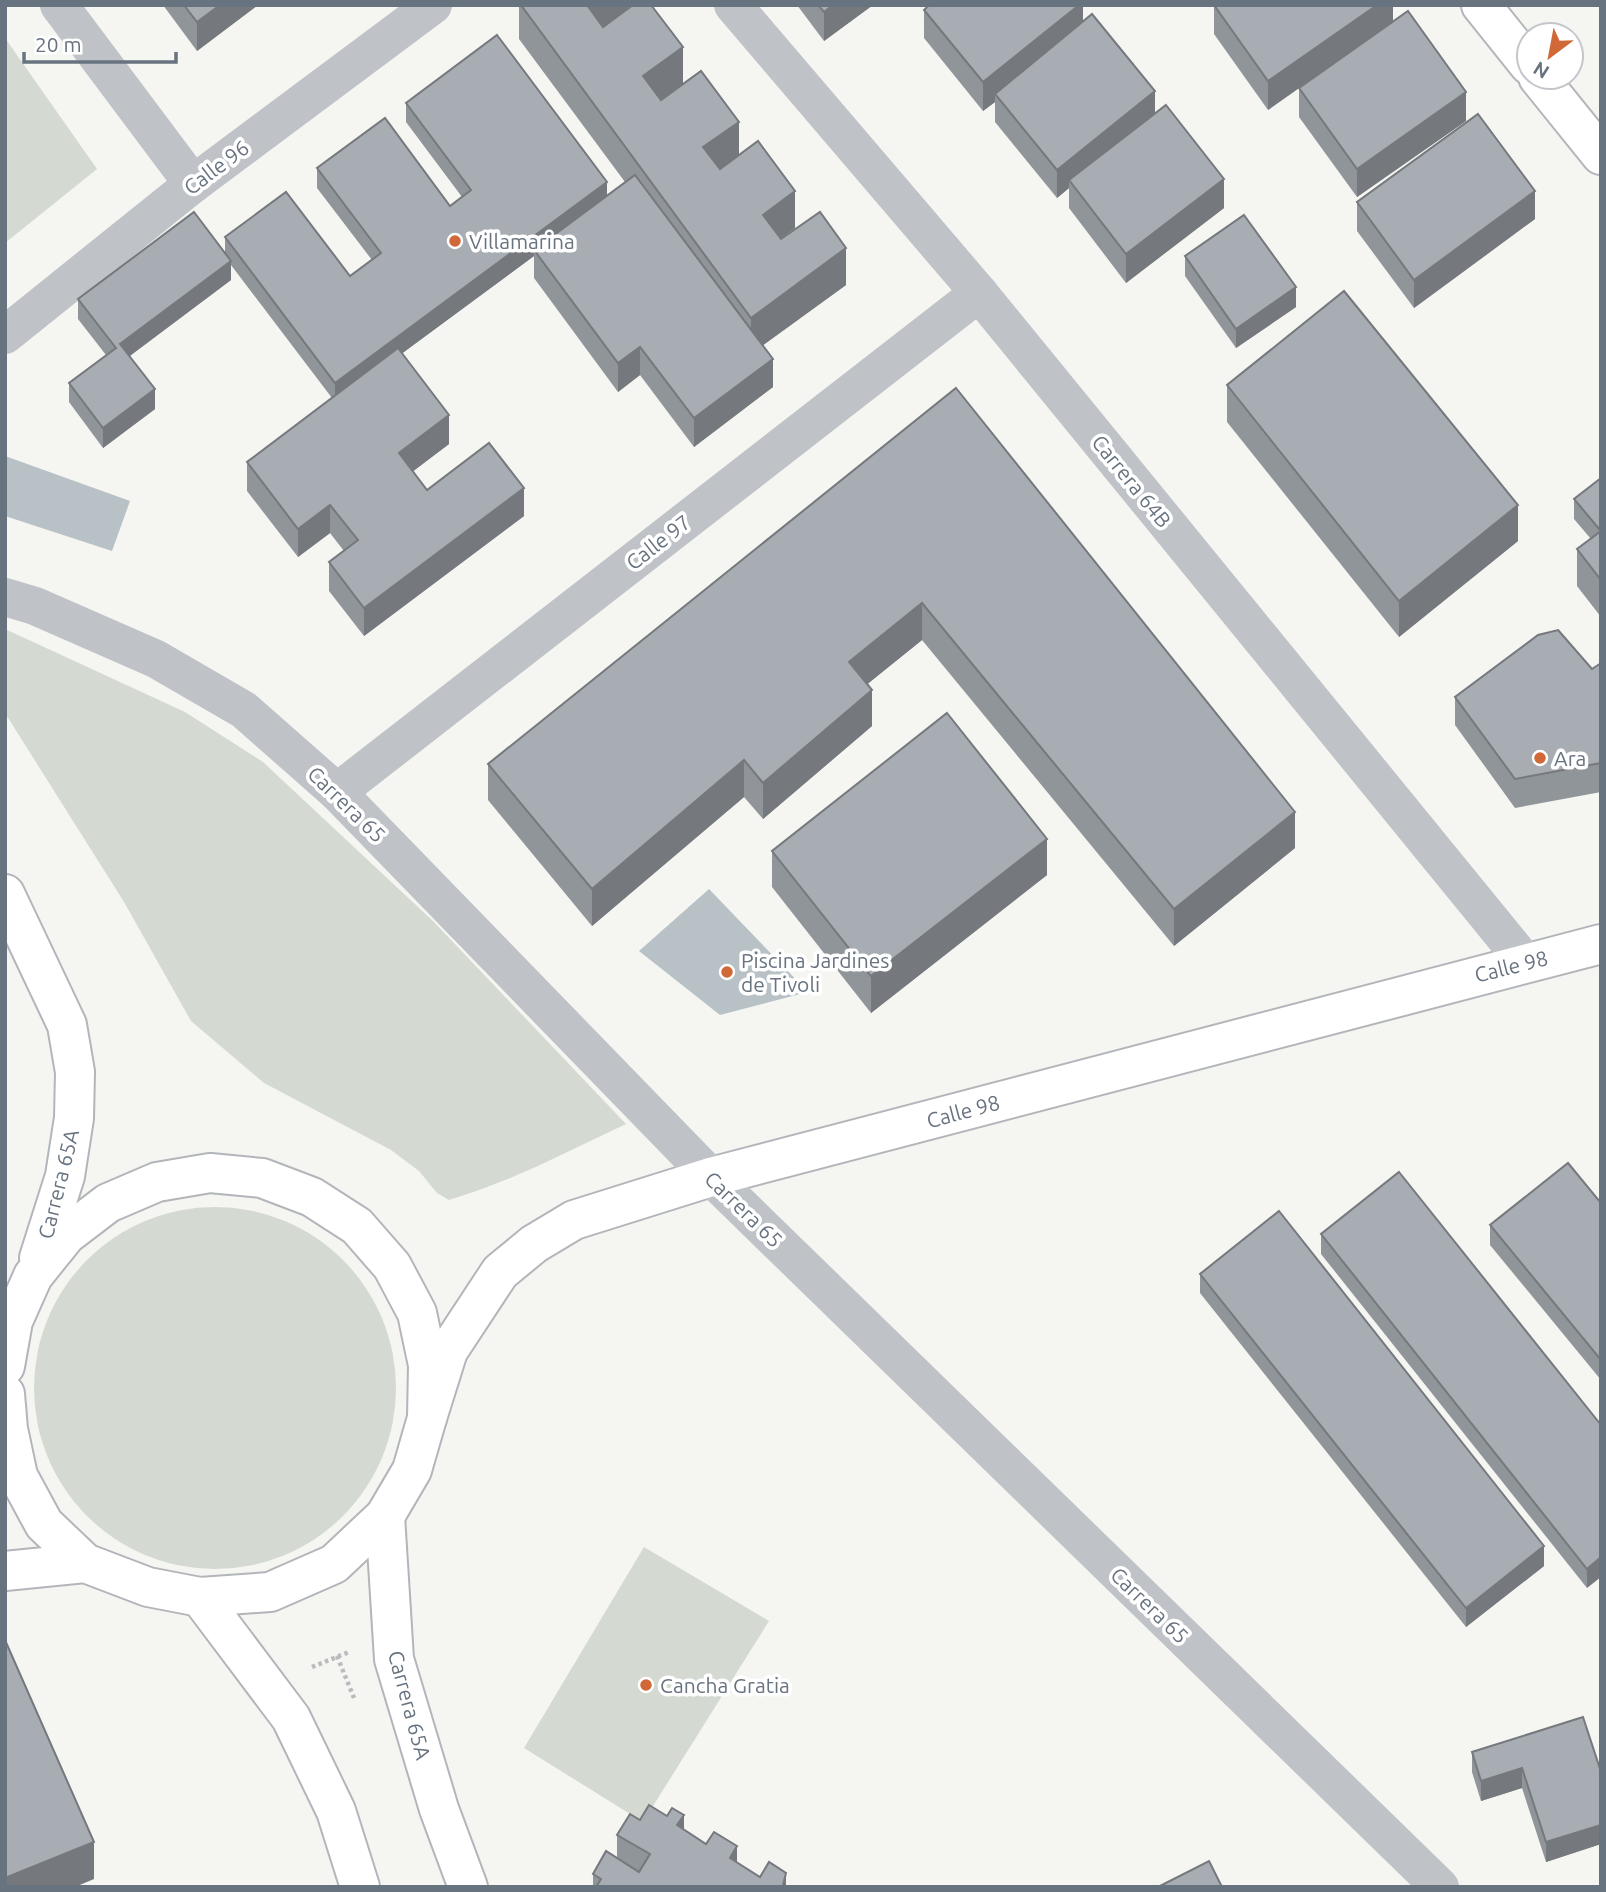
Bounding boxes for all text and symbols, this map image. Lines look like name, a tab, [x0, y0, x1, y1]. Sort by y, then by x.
scale bar	[24, 21, 177, 65]
north arrow	[1515, 21, 1585, 91]
text: 20 m	[35, 32, 82, 56]
text: N	[1529, 57, 1553, 84]
street label: Calle 96	[179, 135, 253, 199]
place label: Villamarina	[469, 229, 575, 253]
marker: Villamarina	[447, 233, 463, 249]
street label: Carrera 64B	[1088, 430, 1176, 532]
street label: Calle 97	[621, 510, 695, 574]
place label: Ara	[1554, 746, 1586, 770]
marker: Ara	[1532, 750, 1548, 766]
street label: Carrera 65	[303, 761, 391, 847]
street label: Calle 98	[1472, 945, 1550, 987]
place label: Piscina Jardines de Tivoli	[741, 948, 889, 996]
marker: Piscina Jardines de Tivoli	[719, 964, 735, 980]
street label: Calle 98	[924, 1090, 1002, 1132]
street label: Carrera 65A	[33, 1126, 83, 1241]
street label: Carrera 65	[700, 1166, 788, 1252]
street label: Carrera 65	[1106, 1562, 1194, 1648]
street label: Carrera 65A	[384, 1648, 436, 1763]
place label: Cancha Gratia	[660, 1673, 790, 1697]
marker: Cancha Gratia	[638, 1677, 654, 1693]

